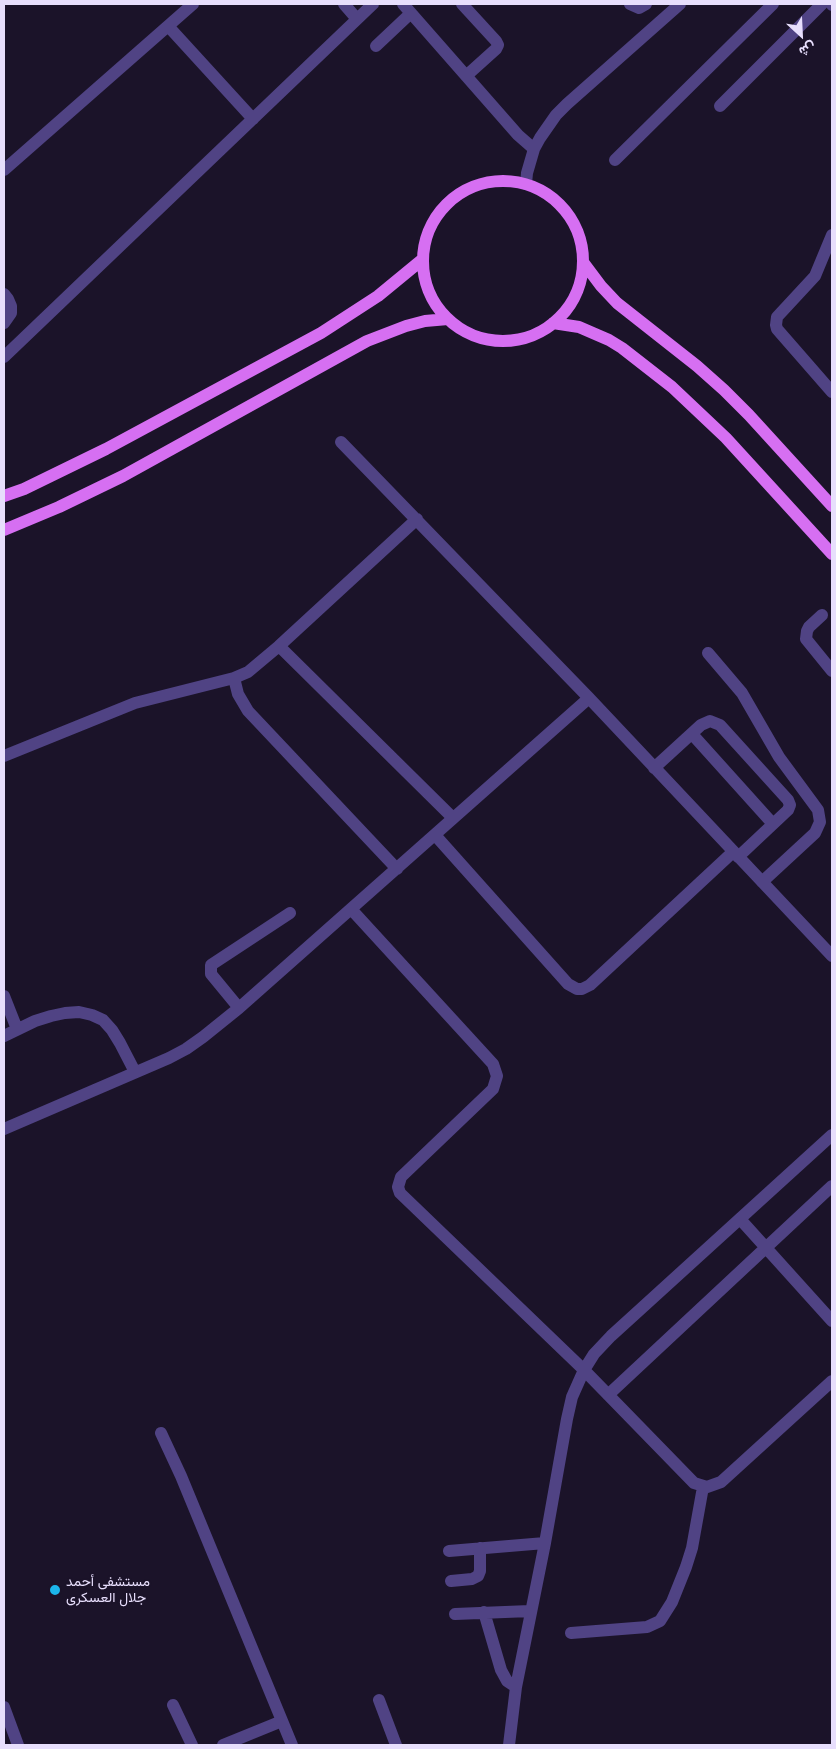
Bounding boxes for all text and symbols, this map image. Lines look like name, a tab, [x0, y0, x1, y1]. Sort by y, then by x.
north arrow	[776, 10, 826, 60]
text: ش	[796, 38, 819, 60]
place label: مستشفى أحمد جلال العسكرى	[66, 1574, 150, 1606]
marker: مستشفى أحمد جلال العسكرى	[48, 1583, 62, 1597]

